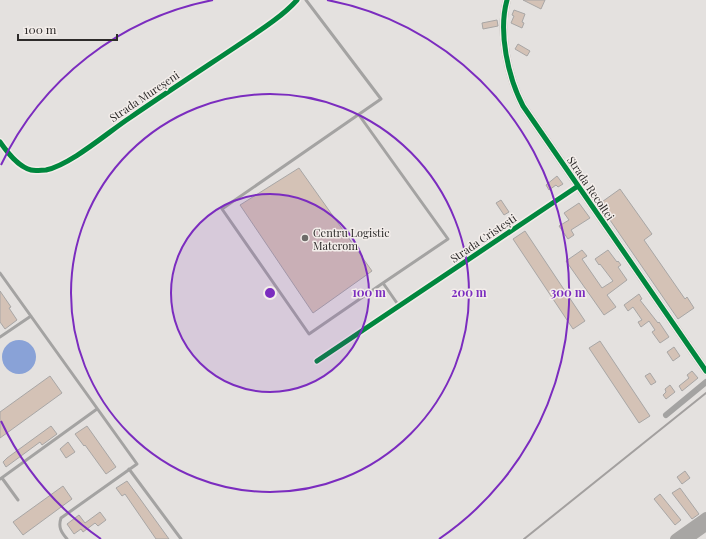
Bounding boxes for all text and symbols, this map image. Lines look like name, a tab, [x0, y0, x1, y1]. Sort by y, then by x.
scale bar	[18, 16, 117, 42]
text: 100 m	[24, 21, 57, 37]
street label: Strada Mureșeni	[106, 67, 182, 125]
street label: Strada Recoltei	[564, 153, 618, 223]
street label: Strada Cristești	[447, 210, 519, 266]
place label: Centru Logistic Materom	[313, 225, 390, 253]
marker: Centru Logistic Materom	[300, 233, 310, 243]
text: 100 m	[352, 284, 386, 300]
text: 200 m	[451, 284, 487, 300]
text: 300 m	[551, 284, 586, 300]
centre of rings	[263, 286, 277, 300]

